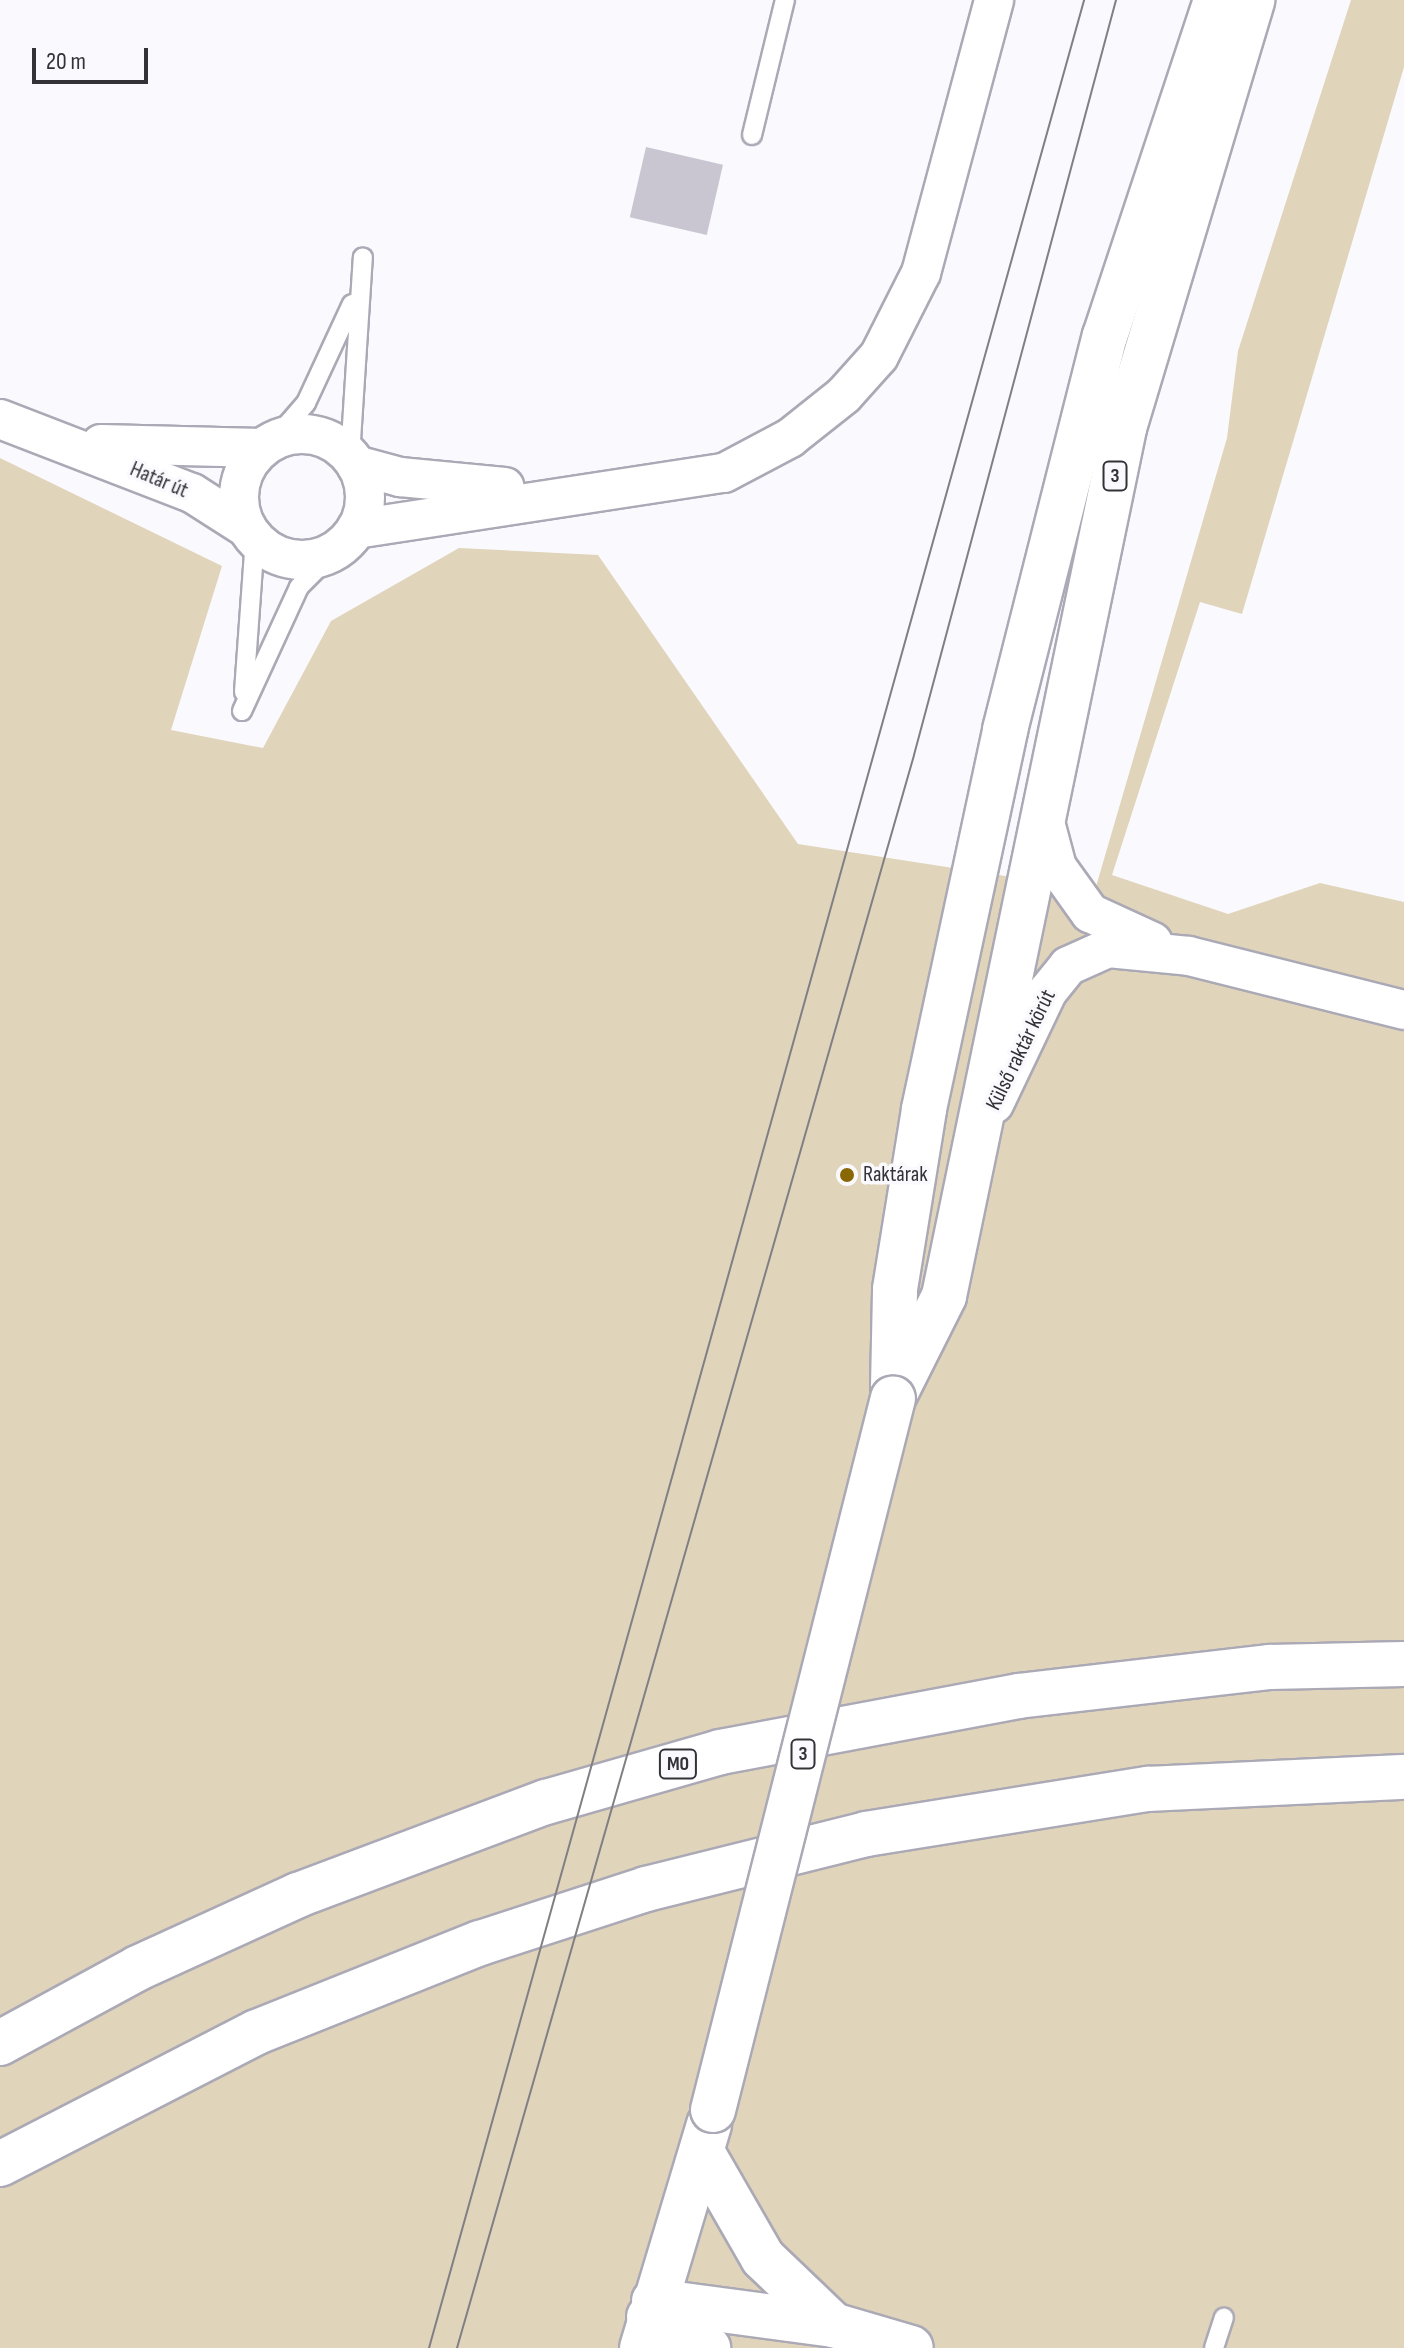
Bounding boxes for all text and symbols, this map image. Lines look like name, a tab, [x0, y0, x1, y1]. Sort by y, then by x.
scale bar	[36, 32, 152, 82]
text: 20 m	[46, 47, 86, 76]
street label: Határ út	[126, 456, 192, 504]
road number: 3	[1101, 460, 1129, 492]
street label: Külső raktár körút	[981, 986, 1061, 1114]
place label: Raktárak	[863, 1162, 928, 1188]
marker: Raktárak	[838, 1166, 856, 1184]
road number: 3	[789, 1738, 817, 1770]
road number: M0	[658, 1748, 698, 1780]

